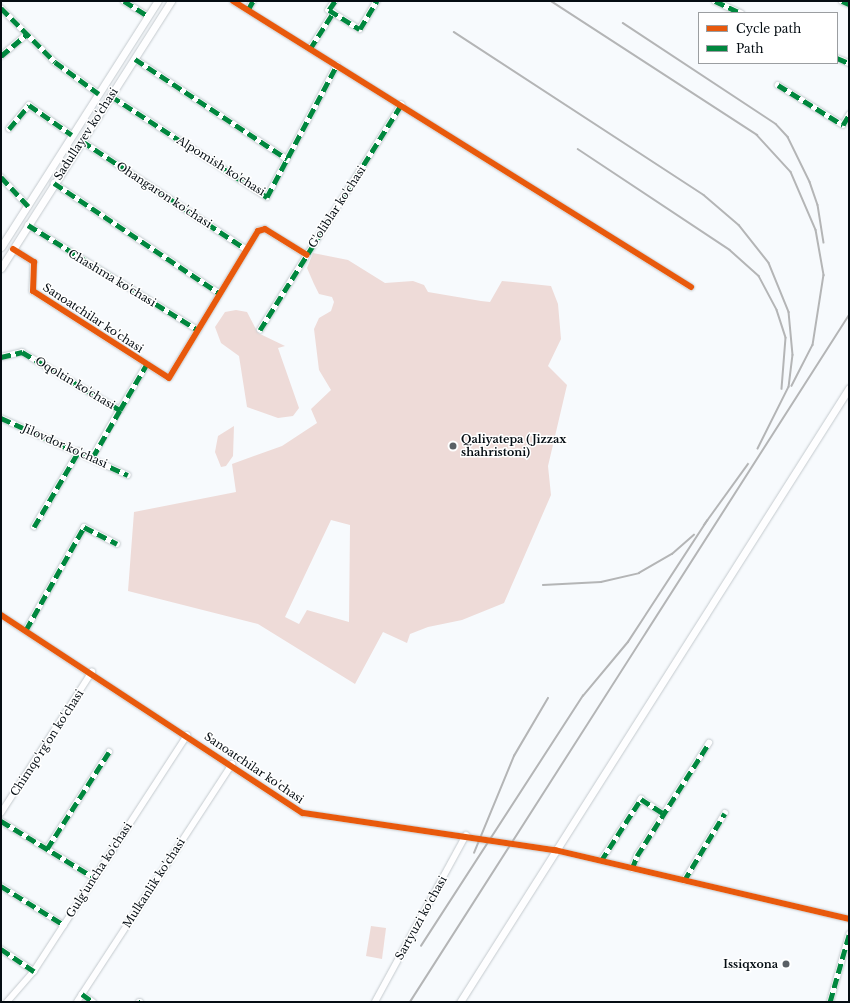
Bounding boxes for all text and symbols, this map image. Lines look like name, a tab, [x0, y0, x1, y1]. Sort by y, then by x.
legend	[698, 12, 838, 64]
text: Cycle path	[736, 21, 801, 36]
text: Path	[736, 41, 764, 56]
street label: Sadullayev ko'chasi	[51, 85, 121, 183]
street label: Alpomish ko'chasi	[174, 133, 268, 199]
street label: Ohangaron ko'chasi	[114, 159, 214, 231]
street label: G'oliblar ko'chasi	[306, 164, 368, 250]
street label: Chashma ko'chasi	[66, 247, 158, 309]
street label: Sanoatchilar ko'chasi	[40, 281, 146, 355]
street label: Oqoltin ko'chasi	[33, 354, 117, 412]
street label: Jilovdor ko'chasi	[20, 421, 110, 471]
place label: Qaliyatepa (Jizzax shahristoni)	[461, 433, 566, 459]
marker: Qaliyatepa (Jizzax shahristoni)	[448, 441, 458, 451]
street label: Chimqo'rg'on ko'chasi	[8, 687, 86, 799]
street label: Sanoatchilar ko'chasi	[202, 730, 306, 806]
street label: Gulg'uncha ko'chasi	[63, 820, 135, 920]
street label: Mulkanlik ko'chasi	[120, 836, 188, 930]
street label: Sartyuzi ko'chasi	[392, 874, 450, 962]
place label: Issiqxona	[723, 957, 778, 971]
marker: Issiqxona	[781, 959, 791, 969]

